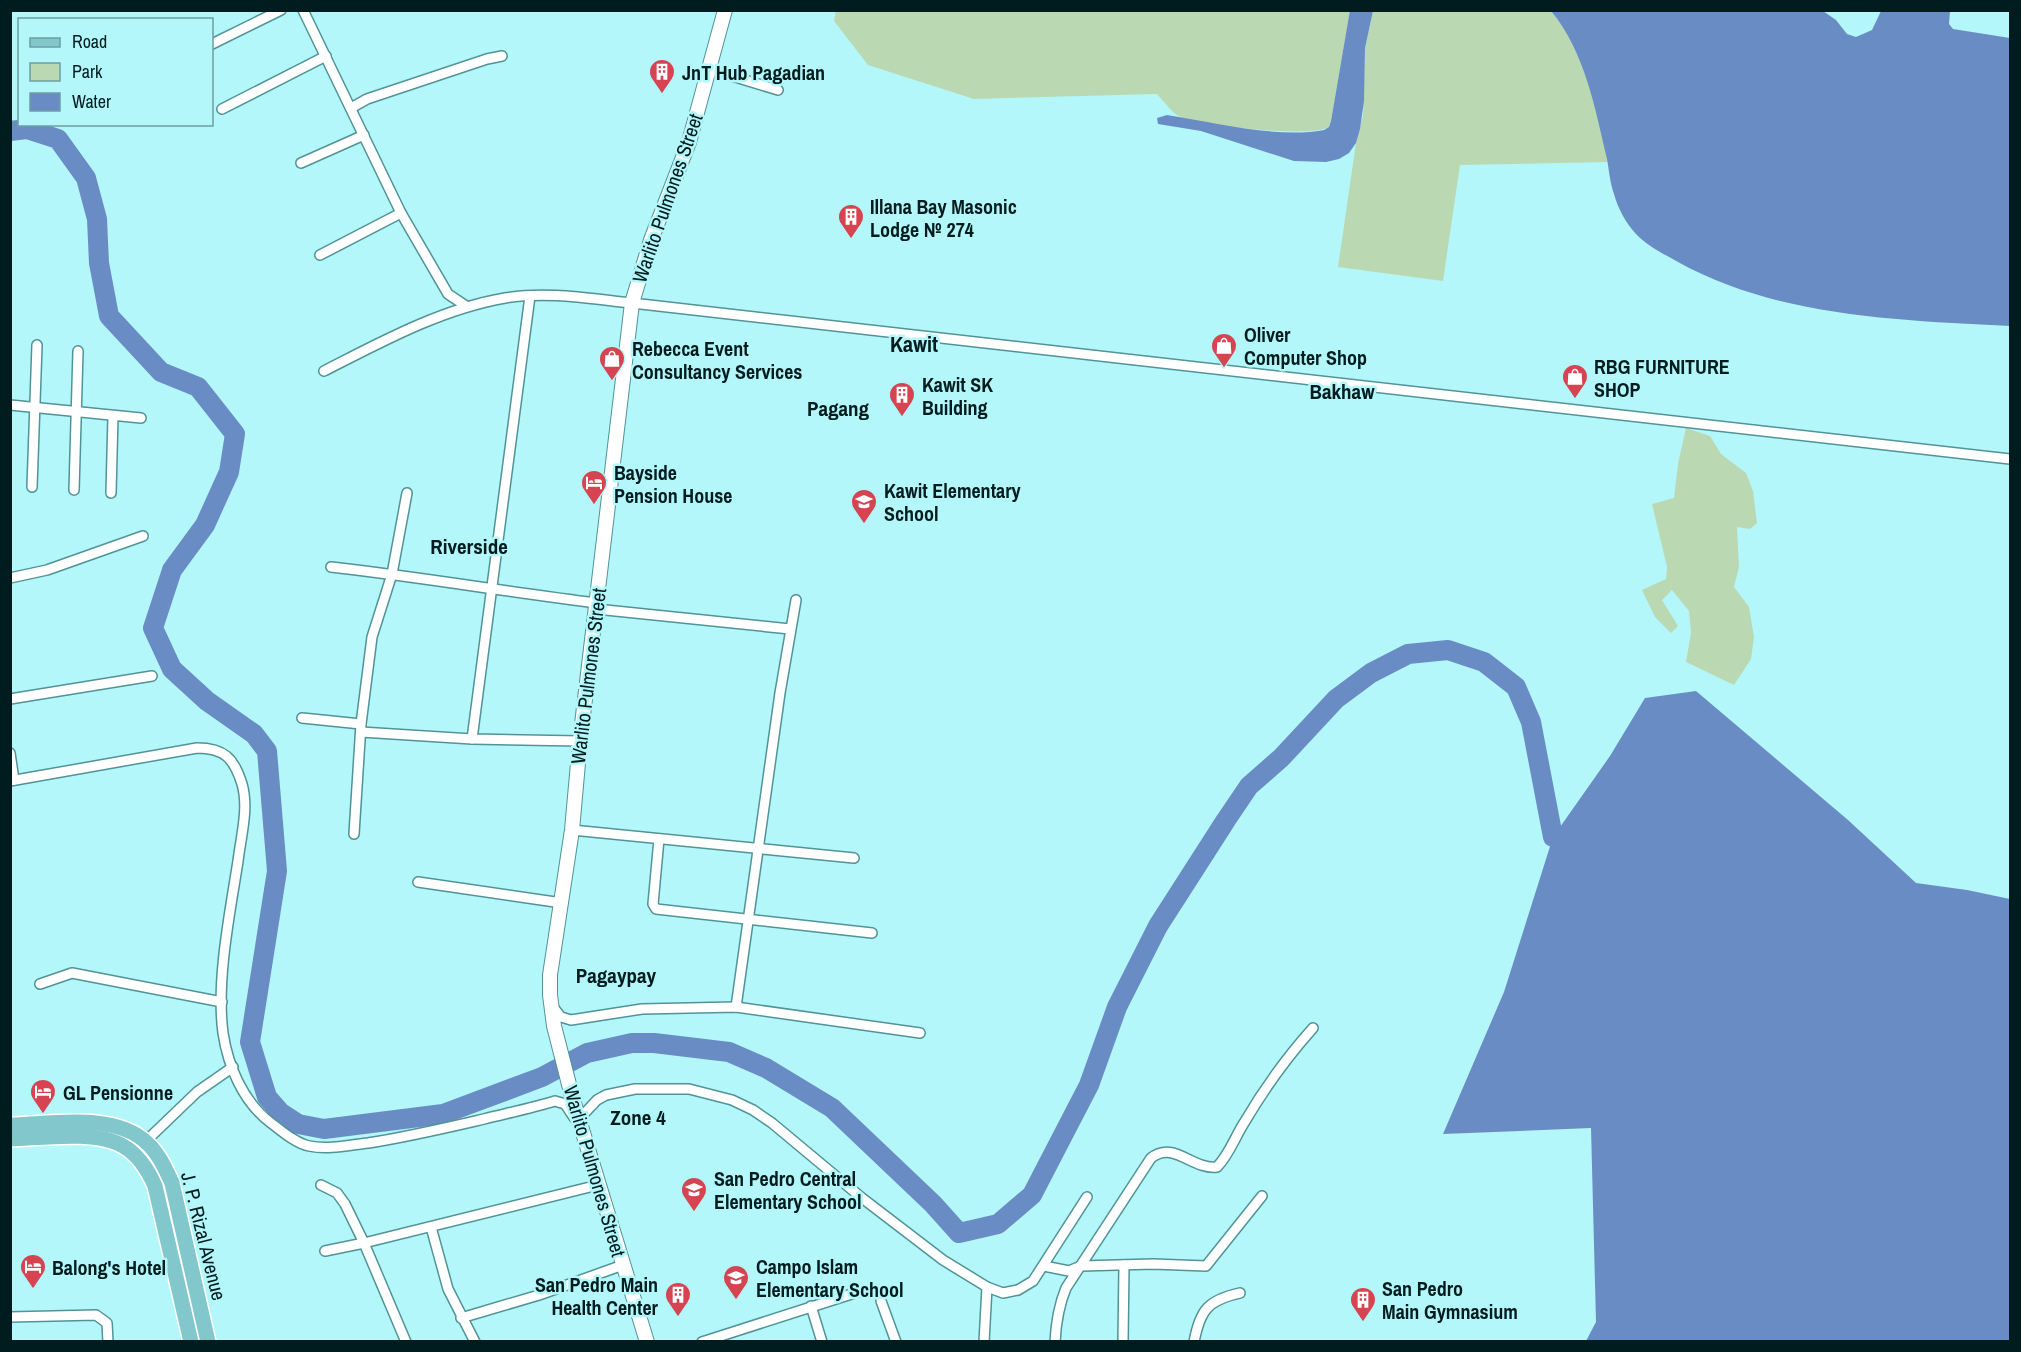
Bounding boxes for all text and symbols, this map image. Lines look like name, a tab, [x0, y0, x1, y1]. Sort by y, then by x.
legend	[18, 18, 213, 126]
text: Road	[72, 29, 107, 54]
building icon: JnT Hub Pagadian	[647, 57, 677, 95]
text: Park	[72, 59, 103, 84]
place label: JnT Hub Pagadian	[682, 59, 825, 86]
text: Water	[72, 89, 111, 114]
street label: Warlito Pulmones Street	[625, 109, 709, 286]
place label: Illana Bay Masonic Lodge № 274	[870, 193, 1017, 243]
building icon: Illana Bay Masonic Lodge № 274	[836, 202, 866, 240]
place label: Oliver Computer Shop	[1244, 321, 1367, 371]
district label: Kawit	[890, 329, 938, 359]
shop icon: Oliver Computer Shop	[1209, 331, 1239, 369]
place label: Rebecca Event Consultancy Services	[632, 335, 802, 385]
shop icon: Rebecca Event Consultancy Services	[597, 344, 627, 382]
place label: RBG FURNITURE SHOP	[1594, 353, 1730, 403]
shop icon: RBG FURNITURE SHOP	[1560, 362, 1590, 400]
place label: Kawit SK Building	[922, 371, 993, 421]
district label: Bakhaw	[1309, 377, 1375, 406]
building icon: Kawit SK Building	[887, 380, 917, 418]
district label: Pagang	[807, 394, 870, 423]
place label: Bayside Pension House	[614, 459, 732, 509]
hotel icon: Bayside Pension House	[579, 468, 609, 506]
place label: Kawit Elementary School	[884, 477, 1022, 527]
school or university icon: Kawit Elementary School	[849, 487, 879, 525]
district label: Riverside	[430, 532, 508, 561]
street label: Warlito Pulmones Street	[564, 586, 612, 766]
district label: Pagaypay	[576, 961, 657, 990]
hotel icon: GL Pensionne	[28, 1077, 58, 1115]
place label: GL Pensionne	[63, 1079, 173, 1106]
street label: Warlito Pulmones Street	[558, 1082, 633, 1260]
district label: Zone 4	[610, 1103, 666, 1132]
place label: San Pedro Central Elementary School	[714, 1165, 862, 1215]
street label: J. P. Rizal Avenue	[175, 1169, 233, 1303]
school or university icon: San Pedro Central Elementary School	[679, 1175, 709, 1213]
hotel icon: Balong's Hotel	[18, 1252, 48, 1290]
place label: Campo Islam Elementary School	[756, 1253, 904, 1303]
place label: Balong's Hotel	[52, 1254, 166, 1281]
school or university icon: Campo Islam Elementary School	[721, 1263, 751, 1301]
place label: San Pedro Main Health Center	[535, 1271, 659, 1321]
place label: San Pedro Main Gymnasium	[1382, 1275, 1518, 1325]
building icon: San Pedro Main Health Center	[663, 1280, 693, 1318]
building icon: San Pedro Main Gymnasium	[1348, 1285, 1378, 1323]

